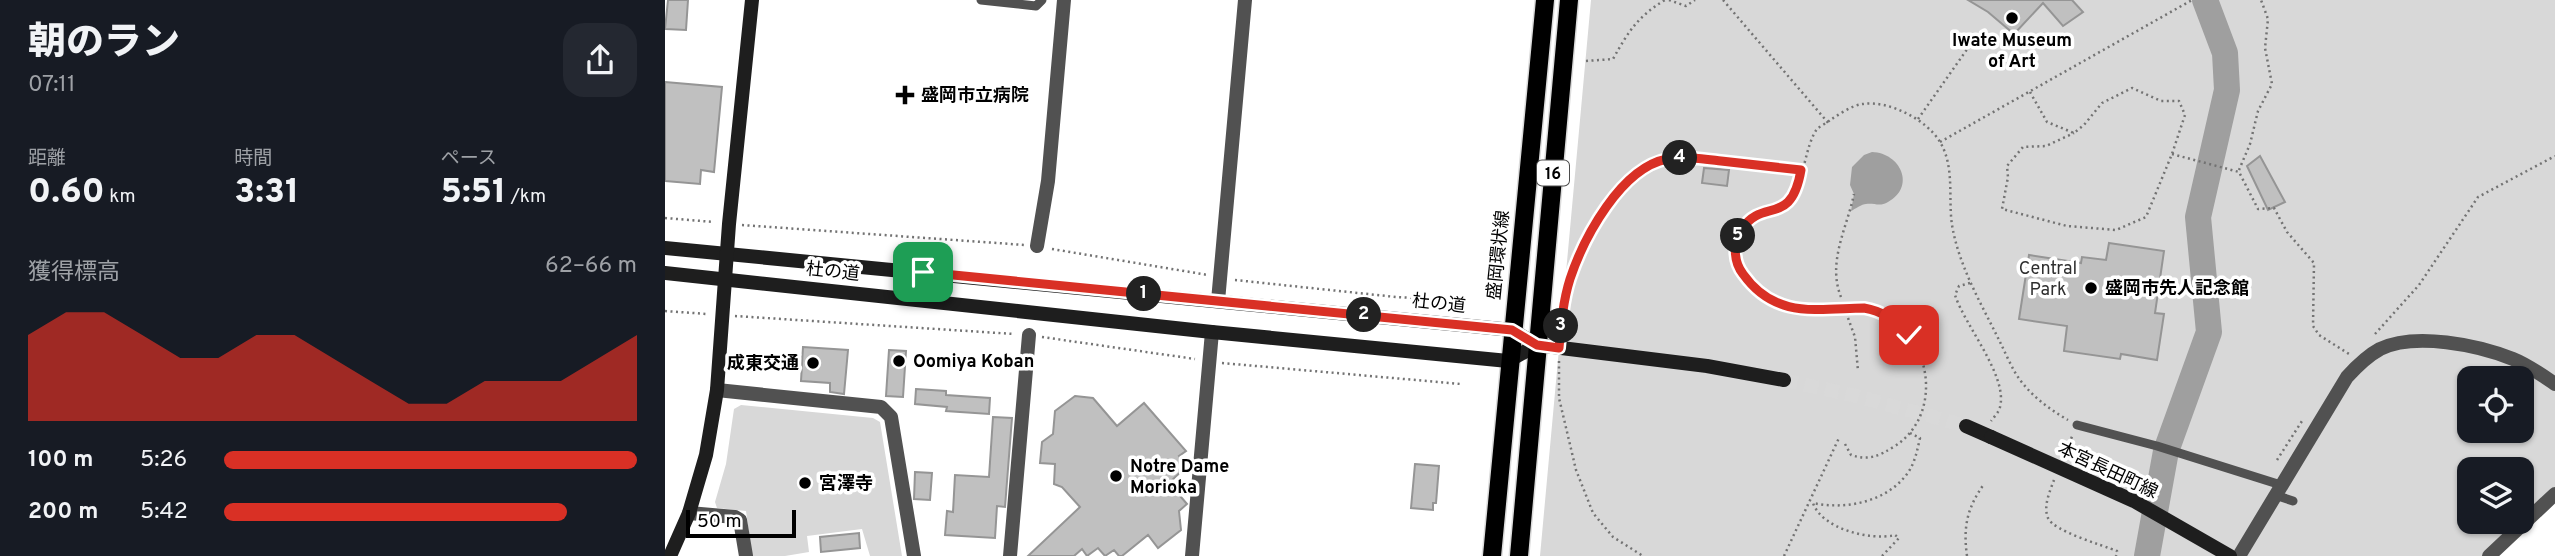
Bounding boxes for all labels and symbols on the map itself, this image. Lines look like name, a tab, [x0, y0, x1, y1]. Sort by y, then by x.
marker: Iwate Museum of Art	[2004, 10, 2020, 26]
place label: Iwate Museum of Art	[1952, 30, 2072, 74]
marker: 盛岡市立病院	[895, 85, 915, 105]
place label: 盛岡市立病院	[921, 85, 1029, 108]
pin: 4	[1663, 140, 1697, 176]
road number: 16	[1537, 160, 1569, 186]
street label: 盛岡環状線	[1483, 209, 1516, 301]
pin: 5	[1721, 218, 1755, 254]
pin	[893, 242, 953, 302]
street label: 杜の道	[805, 258, 861, 287]
park label: Central Park	[2019, 258, 2077, 302]
pin: 1	[1127, 276, 1161, 312]
place label: 盛岡市先人記念館	[2105, 278, 2249, 301]
marker: 盛岡市先人記念館	[2083, 280, 2099, 296]
street label: 杜の道	[1411, 290, 1467, 319]
pin: 2	[1347, 298, 1381, 332]
pin	[1879, 305, 1939, 365]
pin: 3	[1543, 308, 1579, 344]
place label: Oomiya Koban	[913, 351, 1034, 374]
place label: 成東交通	[727, 353, 799, 376]
marker: Oomiya Koban	[891, 353, 907, 369]
marker: 成東交通	[805, 355, 821, 371]
street label: 本宮長田町線	[2054, 438, 2161, 505]
place label: Notre Dame Morioka	[1130, 456, 1229, 500]
marker: Notre Dame Morioka	[1108, 468, 1124, 484]
place label: 宮澤寺	[819, 473, 873, 496]
marker: 宮澤寺	[797, 475, 813, 491]
scale bar	[686, 507, 796, 539]

